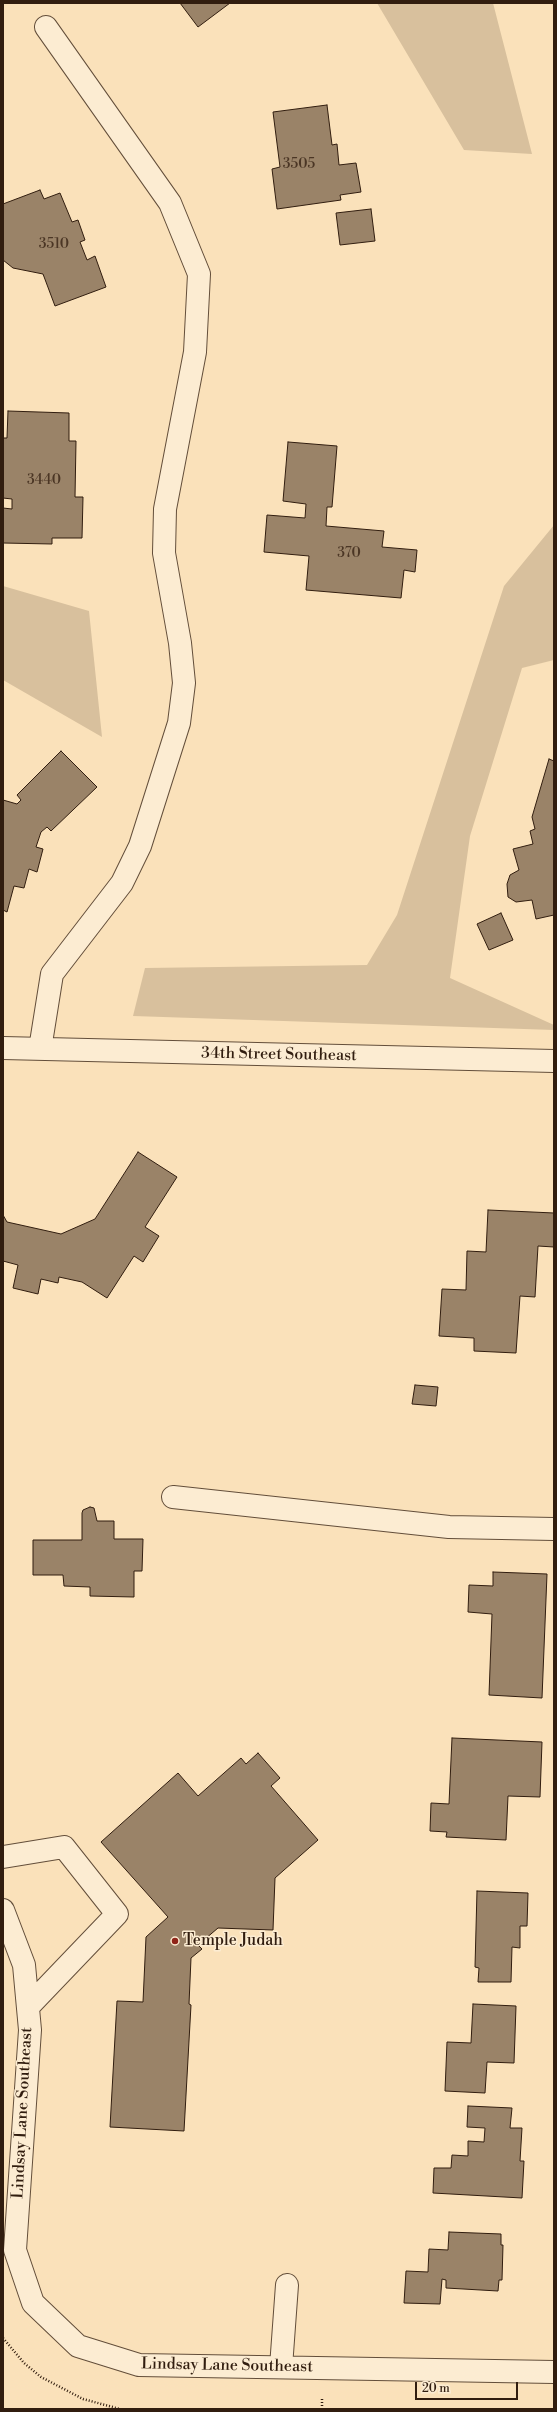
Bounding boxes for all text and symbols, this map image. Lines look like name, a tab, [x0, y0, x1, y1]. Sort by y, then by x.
house number: 3505	[283, 157, 315, 173]
house number: 3510	[39, 237, 69, 253]
house number: 3440	[27, 473, 61, 489]
house number: 370	[337, 546, 361, 562]
street label: 34th Street Southeast	[201, 1044, 357, 1066]
place label: Temple Judah	[183, 1931, 283, 1951]
marker: Temple Judah	[170, 1936, 180, 1946]
street label: Lindsay Lane Southeast	[9, 2027, 37, 2199]
street label: Lindsay Lane Southeast	[141, 2355, 313, 2377]
scale bar	[417, 2374, 520, 2400]
text: 20 m	[422, 2381, 450, 2396]

